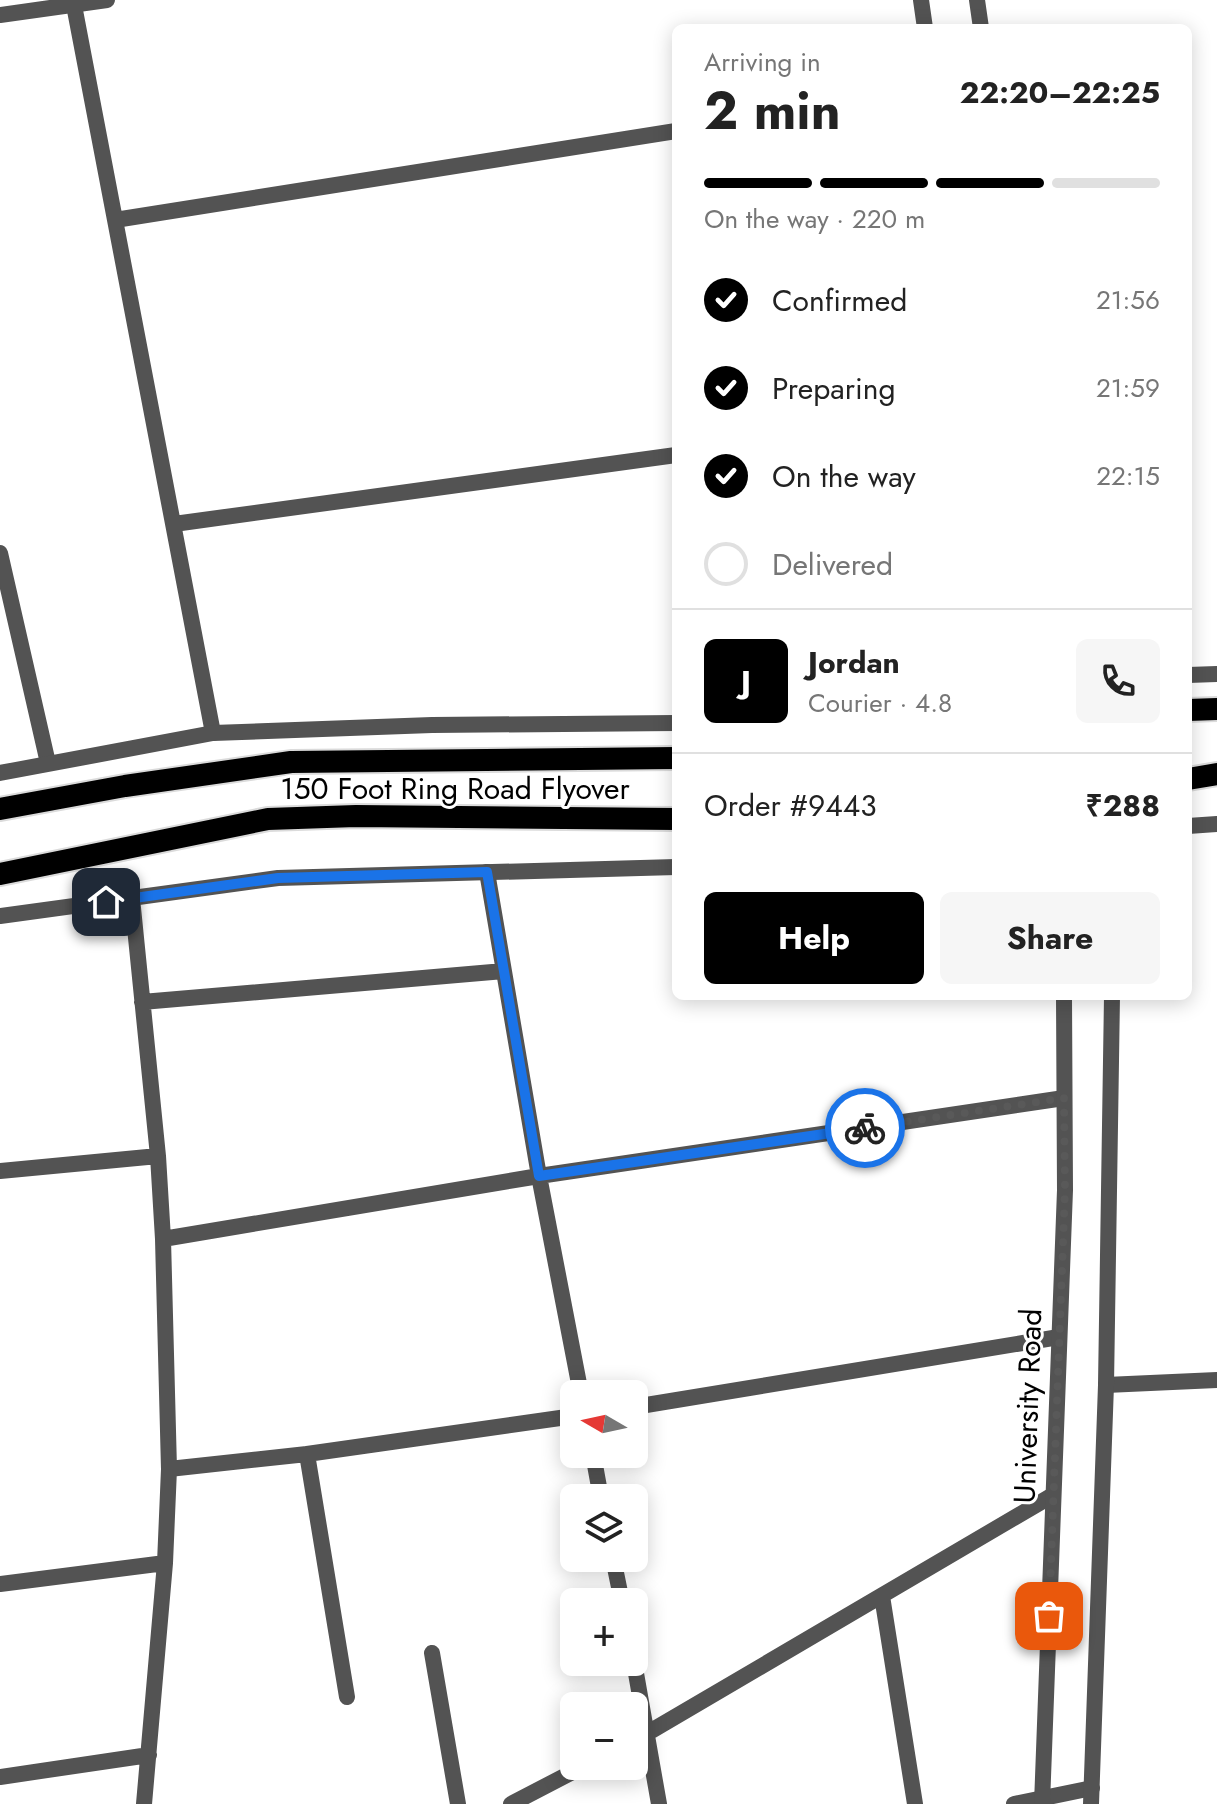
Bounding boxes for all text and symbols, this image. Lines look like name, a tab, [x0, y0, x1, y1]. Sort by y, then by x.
text: Arriving in	[704, 43, 821, 81]
text: 22:20–22:25	[960, 71, 1160, 114]
text: 2 min	[704, 73, 841, 149]
text: On the way · 220 m	[704, 200, 925, 238]
icon: check	[704, 278, 748, 322]
text: Confirmed	[772, 279, 907, 322]
text: 21:56	[1096, 281, 1160, 319]
icon: check	[704, 366, 748, 410]
text: Preparing	[772, 367, 896, 410]
text: 21:59	[1096, 369, 1160, 407]
icon: check	[704, 454, 748, 498]
text: On the way	[772, 455, 916, 498]
text: 22:15	[1096, 457, 1160, 495]
text: Delivered	[772, 543, 893, 586]
button: phone	[1076, 639, 1160, 723]
text: Jordan	[808, 641, 900, 684]
text: J	[741, 660, 751, 703]
text: Courier · 4.8	[808, 684, 952, 722]
street label: 150 Foot Ring Road Flyover	[280, 767, 631, 810]
text: Order #9443	[704, 784, 877, 827]
text: ₹288	[1086, 784, 1160, 827]
pin	[72, 868, 140, 936]
icon: home	[84, 880, 128, 924]
button: Help	[704, 892, 924, 984]
button: Share	[940, 892, 1160, 984]
courier	[825, 1088, 905, 1168]
icon: bike	[843, 1106, 887, 1150]
street label: University Road	[1003, 1308, 1052, 1504]
north arrow	[560, 1380, 648, 1468]
map controls	[560, 1380, 648, 1780]
button: layers	[560, 1484, 648, 1572]
pin	[1015, 1582, 1083, 1650]
button: +	[560, 1588, 648, 1676]
icon: bag	[1027, 1594, 1071, 1638]
button: −	[560, 1692, 648, 1780]

